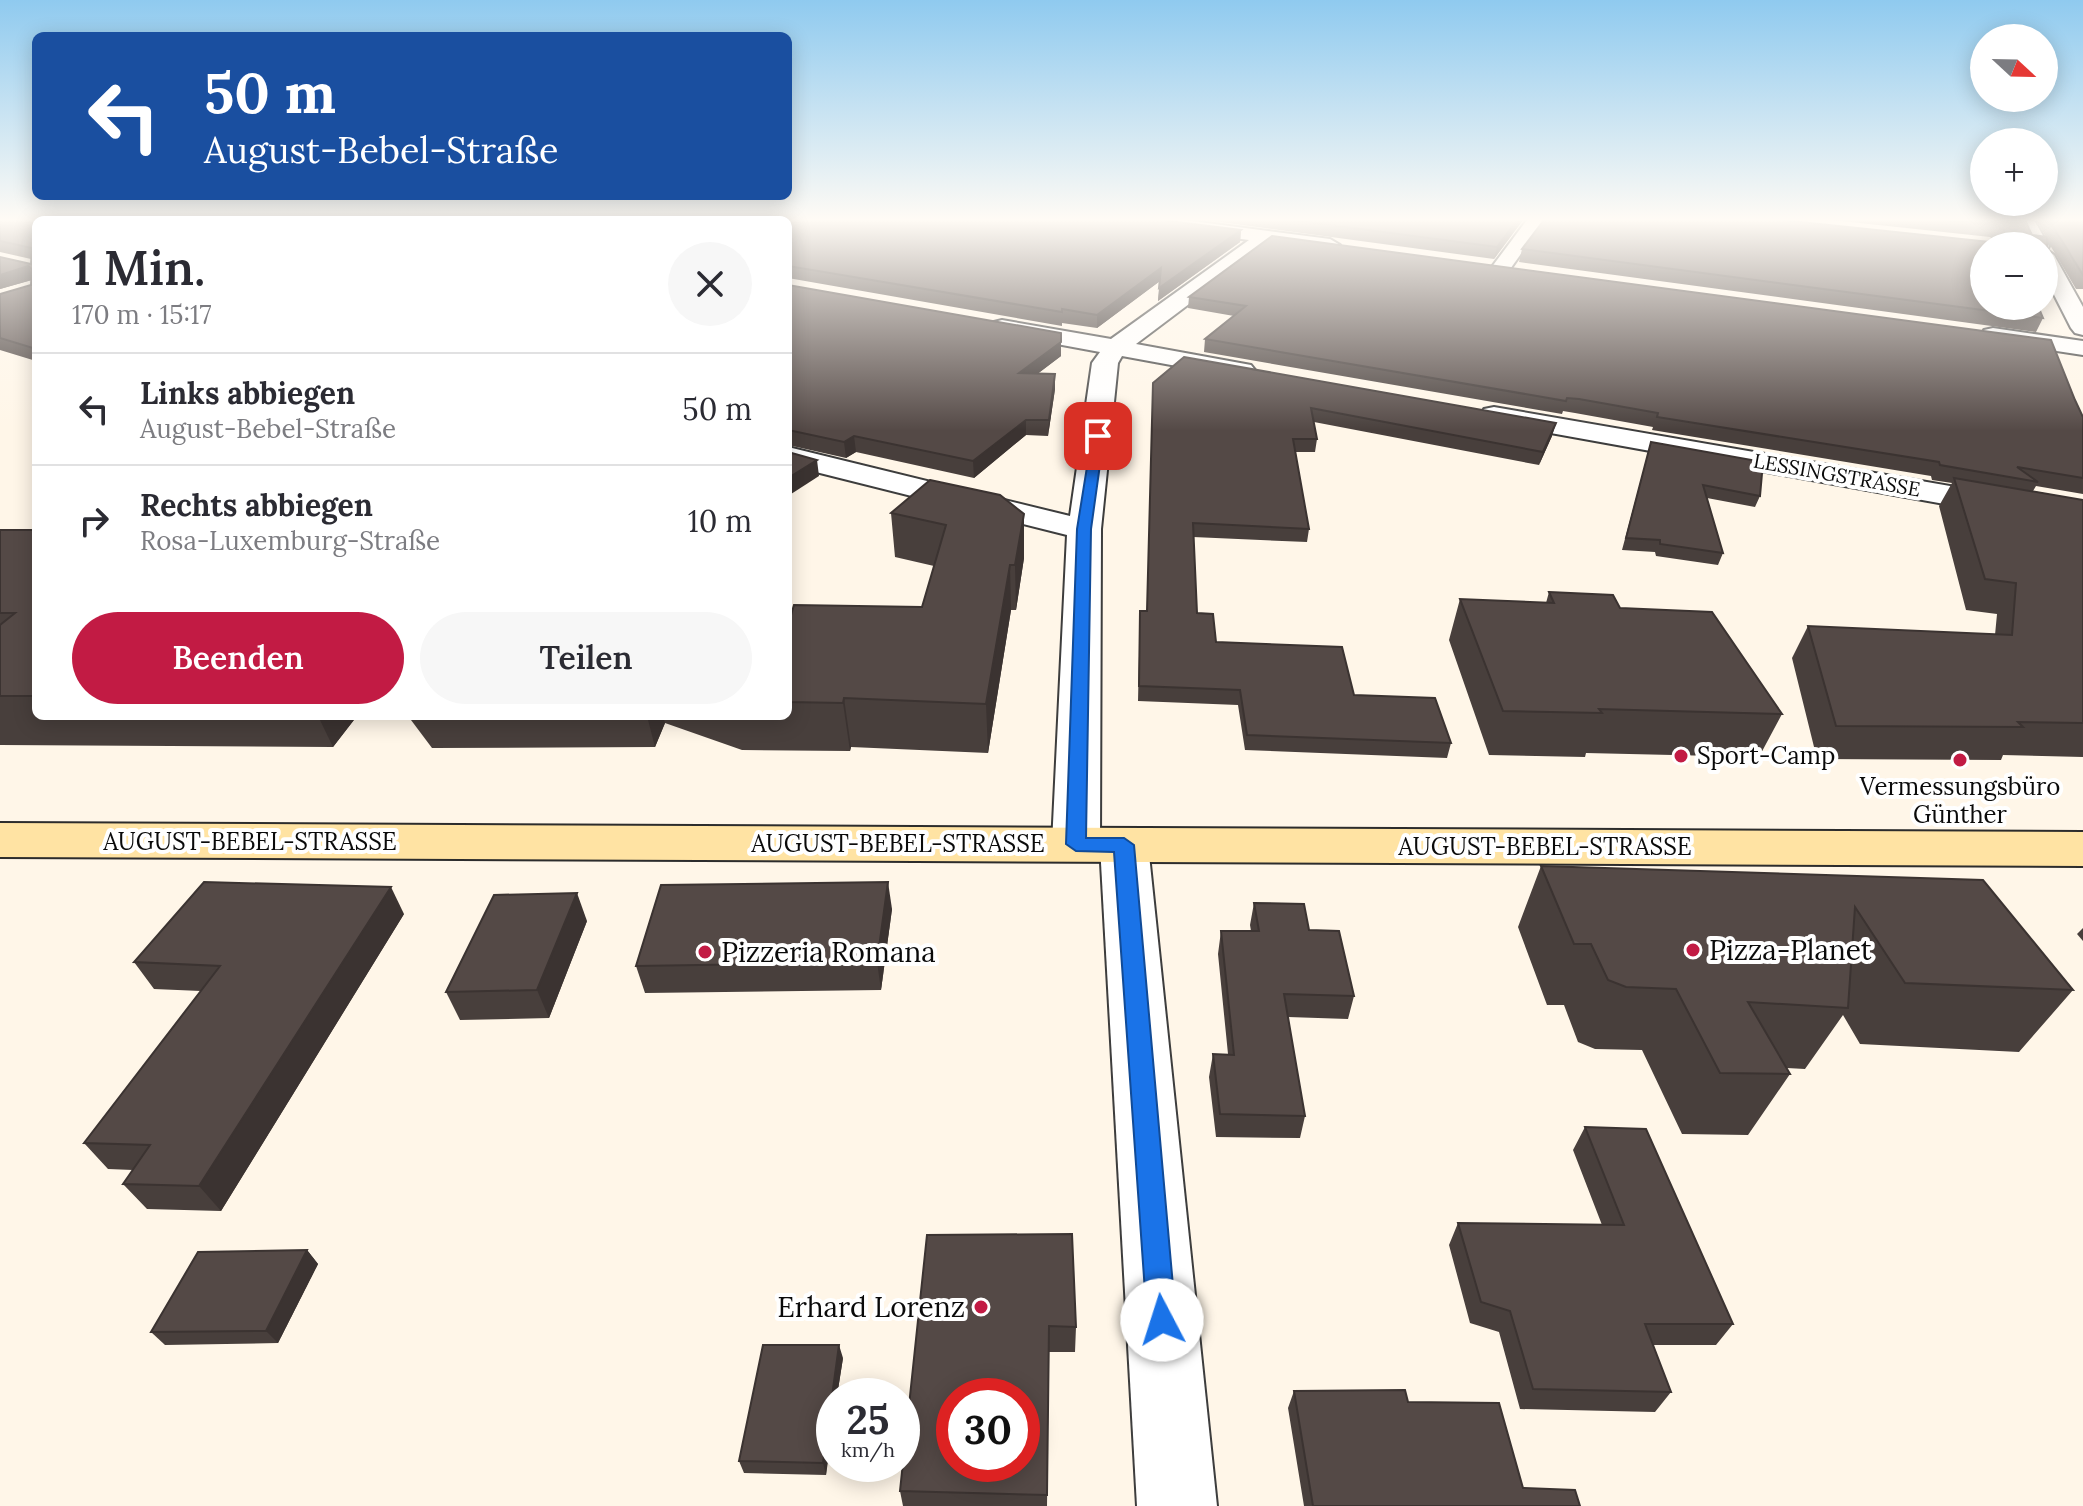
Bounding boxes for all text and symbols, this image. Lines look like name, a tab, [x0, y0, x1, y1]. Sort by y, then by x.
north arrow	[1970, 24, 2058, 112]
map controls	[1970, 24, 2058, 320]
text: 50 m	[204, 57, 336, 128]
icon: left	[72, 64, 176, 168]
text: August-Bebel-Straße	[204, 127, 558, 173]
button: +	[1970, 128, 2058, 216]
button: −	[1970, 232, 2058, 320]
text: 1 Min.	[72, 237, 205, 298]
button: close	[668, 242, 752, 326]
text: 170 m · 15:17	[72, 298, 211, 331]
text: Links abbiegen	[140, 374, 355, 412]
icon: left	[72, 387, 116, 431]
text: 50 m	[682, 390, 752, 428]
pin	[1064, 402, 1132, 470]
text: August-Bebel-Straße	[140, 412, 396, 445]
icon: arrive	[1076, 414, 1120, 458]
street label: LESSINGSTRASSE	[1752, 448, 1923, 501]
text: Rechts abbiegen	[140, 486, 373, 524]
icon: right	[72, 499, 116, 543]
text: 10 m	[688, 502, 752, 540]
text: Rosa-Luxemburg-Straße	[140, 524, 440, 557]
button: Beenden	[72, 612, 404, 704]
button: Teilen	[420, 612, 752, 704]
place label: Sport-Camp	[1697, 740, 1835, 771]
marker: Sport-Camp	[1672, 747, 1690, 765]
marker: Vermessungsbüro Günther	[1951, 751, 1969, 769]
place label: Vermessungsbüro Günther	[1859, 771, 2060, 830]
street label: AUGUST-BEBEL-STRASSE	[102, 826, 397, 857]
street label: AUGUST-BEBEL-STRASSE	[750, 828, 1045, 859]
street label: AUGUST-BEBEL-STRASSE	[1397, 831, 1692, 862]
place label: Pizza-Planet	[1709, 932, 1872, 968]
place label: Pizzeria Romana	[721, 934, 936, 970]
marker: Pizza-Planet	[1684, 941, 1702, 959]
marker: Pizzeria Romana	[696, 943, 714, 961]
position arrow	[1120, 1278, 1204, 1362]
place label: Erhard Lorenz	[777, 1289, 965, 1325]
marker: Erhard Lorenz	[972, 1298, 990, 1316]
speed limit sign: 30	[936, 1378, 1040, 1482]
text: 25	[847, 1394, 889, 1445]
text: km/h	[841, 1437, 895, 1462]

